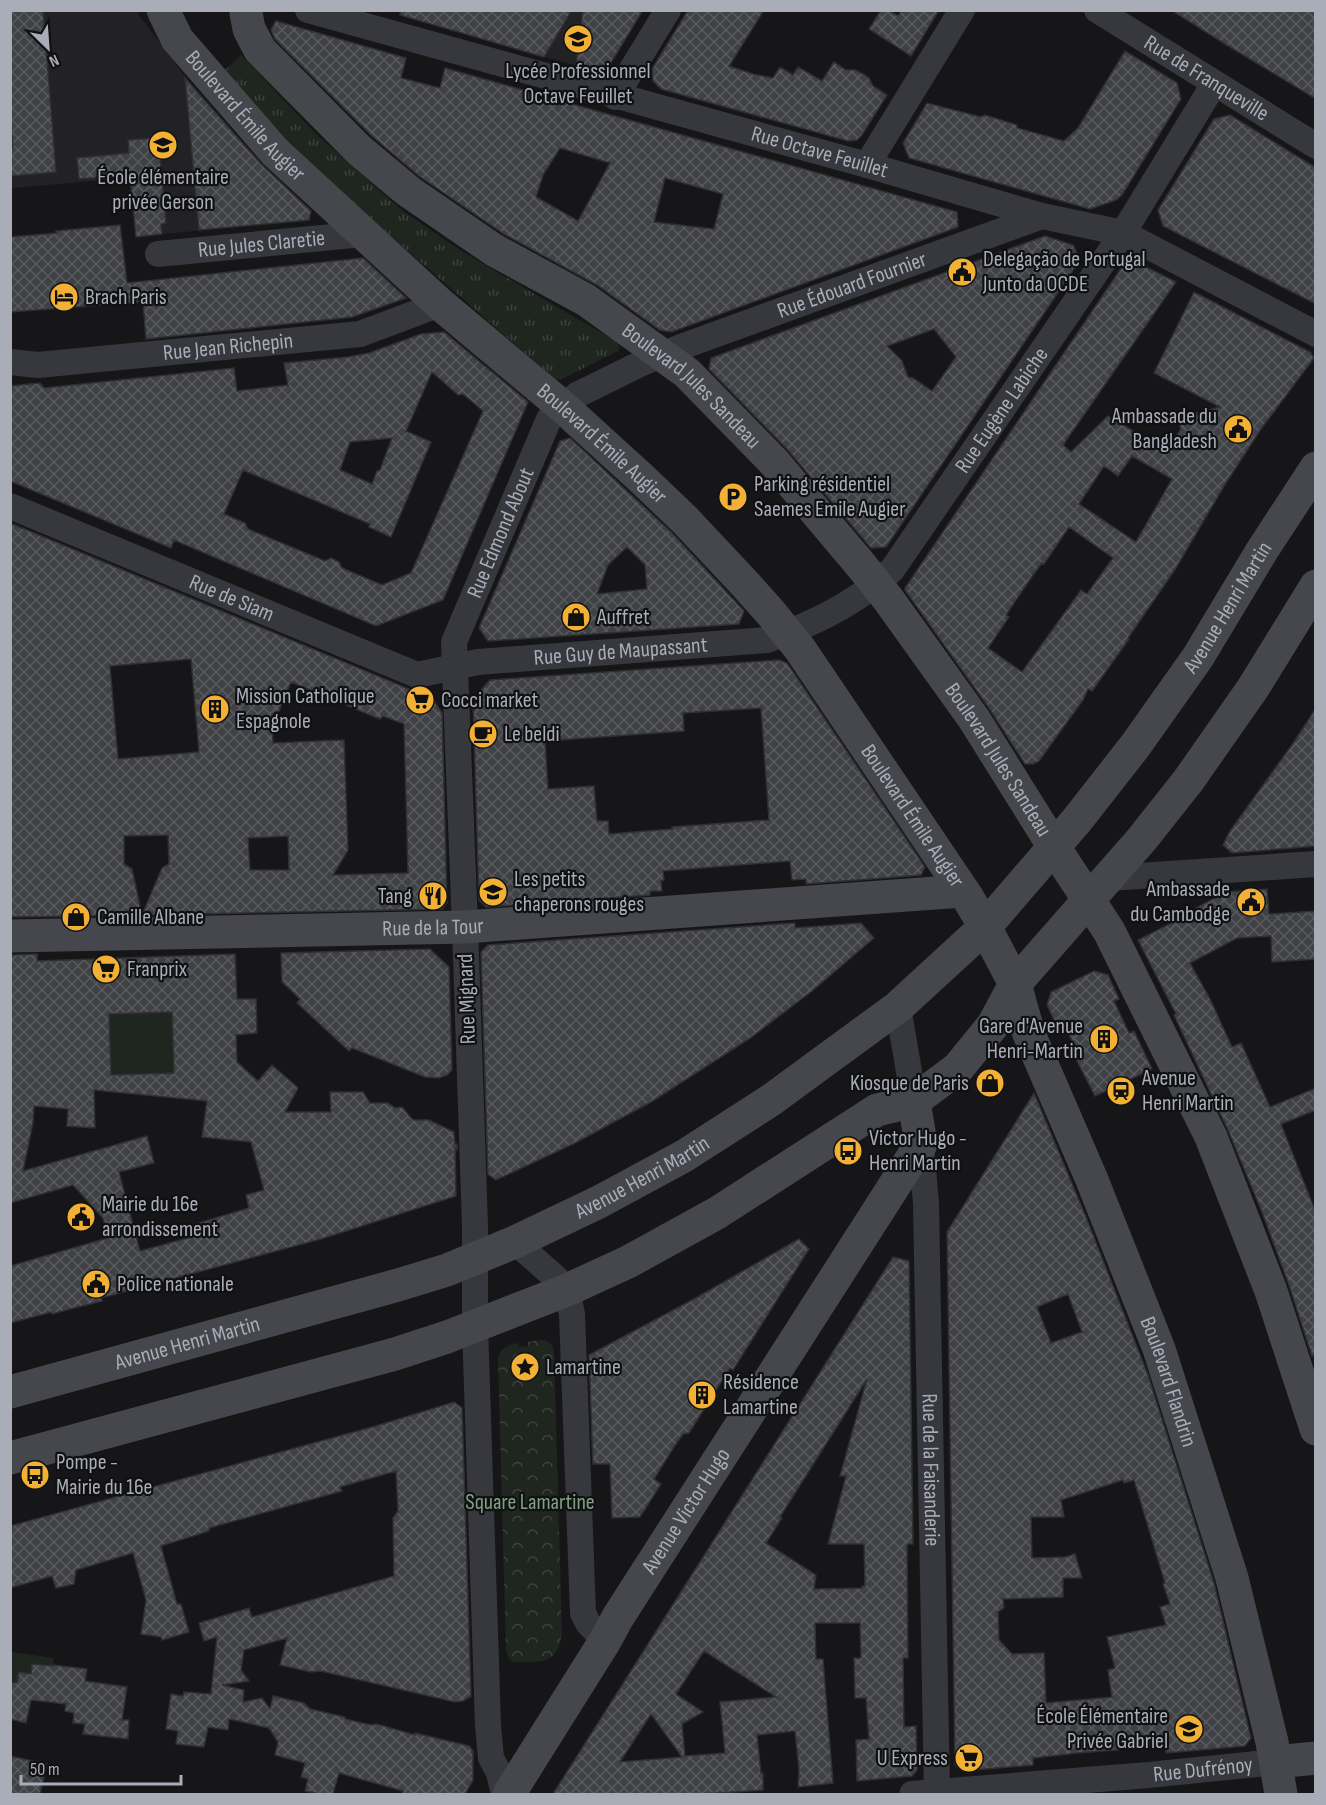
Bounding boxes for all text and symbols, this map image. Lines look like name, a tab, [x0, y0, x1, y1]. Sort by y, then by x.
north arrow	[18, 18, 78, 78]
school or university icon: Lycée Professionnel Octave Feuillet	[562, 23, 594, 55]
street label: Rue de Franqueville	[1139, 29, 1274, 127]
street label: Boulevard Émile Augier	[180, 45, 311, 187]
text: N	[46, 50, 62, 71]
place label: Lycée Professionnel Octave Feuillet	[505, 58, 651, 110]
street label: Rue Octave Feuillet	[748, 120, 891, 184]
school or university icon: École élémentaire privée Gerson	[147, 129, 179, 161]
place label: École élémentaire privée Gerson	[97, 164, 229, 216]
street label: Rue Jules Claretie	[197, 224, 326, 264]
street label: Rue Édouard Fournier	[774, 246, 930, 324]
place label: Delegação de Portugal Junto da OCDE	[982, 246, 1146, 298]
public building icon: Delegação de Portugal Junto da OCDE	[946, 256, 978, 288]
hotel icon: Brach Paris	[48, 281, 80, 313]
place label: Brach Paris	[85, 284, 167, 311]
street label: Boulevard Jules Sandeau	[617, 317, 767, 454]
street label: Rue Jean Richepin	[162, 327, 294, 366]
street label: Rue Eugène Labiche	[949, 342, 1054, 478]
street label: Boulevard Émile Augier	[531, 377, 673, 509]
place label: Ambassade du Bangladesh	[1111, 403, 1217, 455]
public building icon: Ambassade du Bangladesh	[1222, 413, 1254, 445]
street label: Rue Edmond About	[461, 463, 540, 602]
place label: Parking résidentiel Saemes Emile Augier	[754, 471, 905, 523]
parking icon: Parking résidentiel Saemes Emile Augier	[717, 481, 749, 513]
street label: Avenue Henri Martin	[1177, 536, 1278, 679]
street label: Rue de Siam	[185, 568, 278, 628]
shop icon: Auffret	[560, 601, 592, 633]
place label: Auffret	[596, 604, 650, 631]
street label: Rue Guy de Maupassant	[533, 631, 709, 671]
street label: Boulevard Jules Sandeau	[939, 678, 1058, 842]
place label: Mission Catholique Espagnole	[236, 683, 375, 735]
supermarket icon: Cocci market	[404, 684, 436, 716]
place label: Cocci market	[441, 687, 538, 714]
building icon: Mission Catholique Espagnole	[199, 693, 231, 725]
cafe icon: Le beldi	[467, 718, 499, 750]
place label: Le beldi	[504, 721, 560, 748]
street label: Boulevard Émile Augier	[855, 739, 970, 892]
place label: Les petits chaperons rouges	[514, 866, 644, 918]
school or university icon: Les petits chaperons rouges	[477, 876, 509, 908]
place label: Ambassade du Cambodge	[1130, 876, 1230, 928]
restaurant icon: Tang	[417, 880, 449, 912]
place label: Tang	[378, 883, 412, 910]
public building icon: Ambassade du Cambodge	[1235, 886, 1267, 918]
shop icon: Camille Albane	[60, 901, 92, 933]
place label: Camille Albane	[97, 904, 204, 931]
street label: Rue de la Tour	[382, 912, 485, 942]
supermarket icon: Franprix	[90, 953, 122, 985]
street label: Rue Mignard	[452, 953, 482, 1045]
place label: Franprix	[127, 956, 188, 983]
place label: Gare d'Avenue Henri-Martin	[979, 1013, 1083, 1065]
building icon: Gare d'Avenue Henri-Martin	[1088, 1023, 1120, 1055]
place label: Avenue Henri Martin	[1141, 1065, 1234, 1117]
shop icon: Kiosque de Paris	[974, 1067, 1006, 1099]
place label: Kiosque de Paris	[850, 1070, 969, 1097]
station icon: Avenue Henri Martin	[1105, 1075, 1137, 1107]
place label: Victor Hugo - Henri Martin	[869, 1125, 967, 1177]
street label: Avenue Henri Martin	[570, 1130, 715, 1225]
bus stop icon: Victor Hugo - Henri Martin	[832, 1135, 864, 1167]
place label: Mairie du 16e arrondissement	[102, 1191, 218, 1243]
public building icon: Mairie du 16e arrondissement	[65, 1201, 97, 1233]
public building icon: Police nationale	[80, 1268, 112, 1300]
place label: Police nationale	[117, 1271, 234, 1298]
street label: Avenue Henri Martin	[111, 1310, 263, 1376]
street label: Boulevard Flandrin	[1134, 1313, 1203, 1450]
place icon: Lamartine	[509, 1351, 541, 1383]
place label: Lamartine	[546, 1354, 621, 1381]
place label: Résidence Lamartine	[723, 1369, 799, 1421]
building icon: Résidence Lamartine	[686, 1379, 718, 1411]
street label: Rue de la Faisanderie	[916, 1393, 946, 1546]
street label: Avenue Victor Hugo	[635, 1443, 736, 1579]
place label: Pompe - Mairie du 16e	[56, 1449, 152, 1501]
bus stop icon: Pompe - Mairie du 16e	[19, 1459, 51, 1491]
park label: Square Lamartine	[465, 1489, 595, 1516]
place label: École Élémentaire Privée Gabriel	[1036, 1703, 1168, 1755]
school or university icon: École Élémentaire Privée Gabriel	[1173, 1713, 1205, 1745]
supermarket icon: U Express	[953, 1742, 985, 1774]
place label: U Express	[877, 1745, 948, 1772]
scale bar	[21, 1748, 182, 1786]
street label: Rue Dufrénoy	[1152, 1751, 1254, 1788]
text: 50 m	[30, 1759, 60, 1780]

